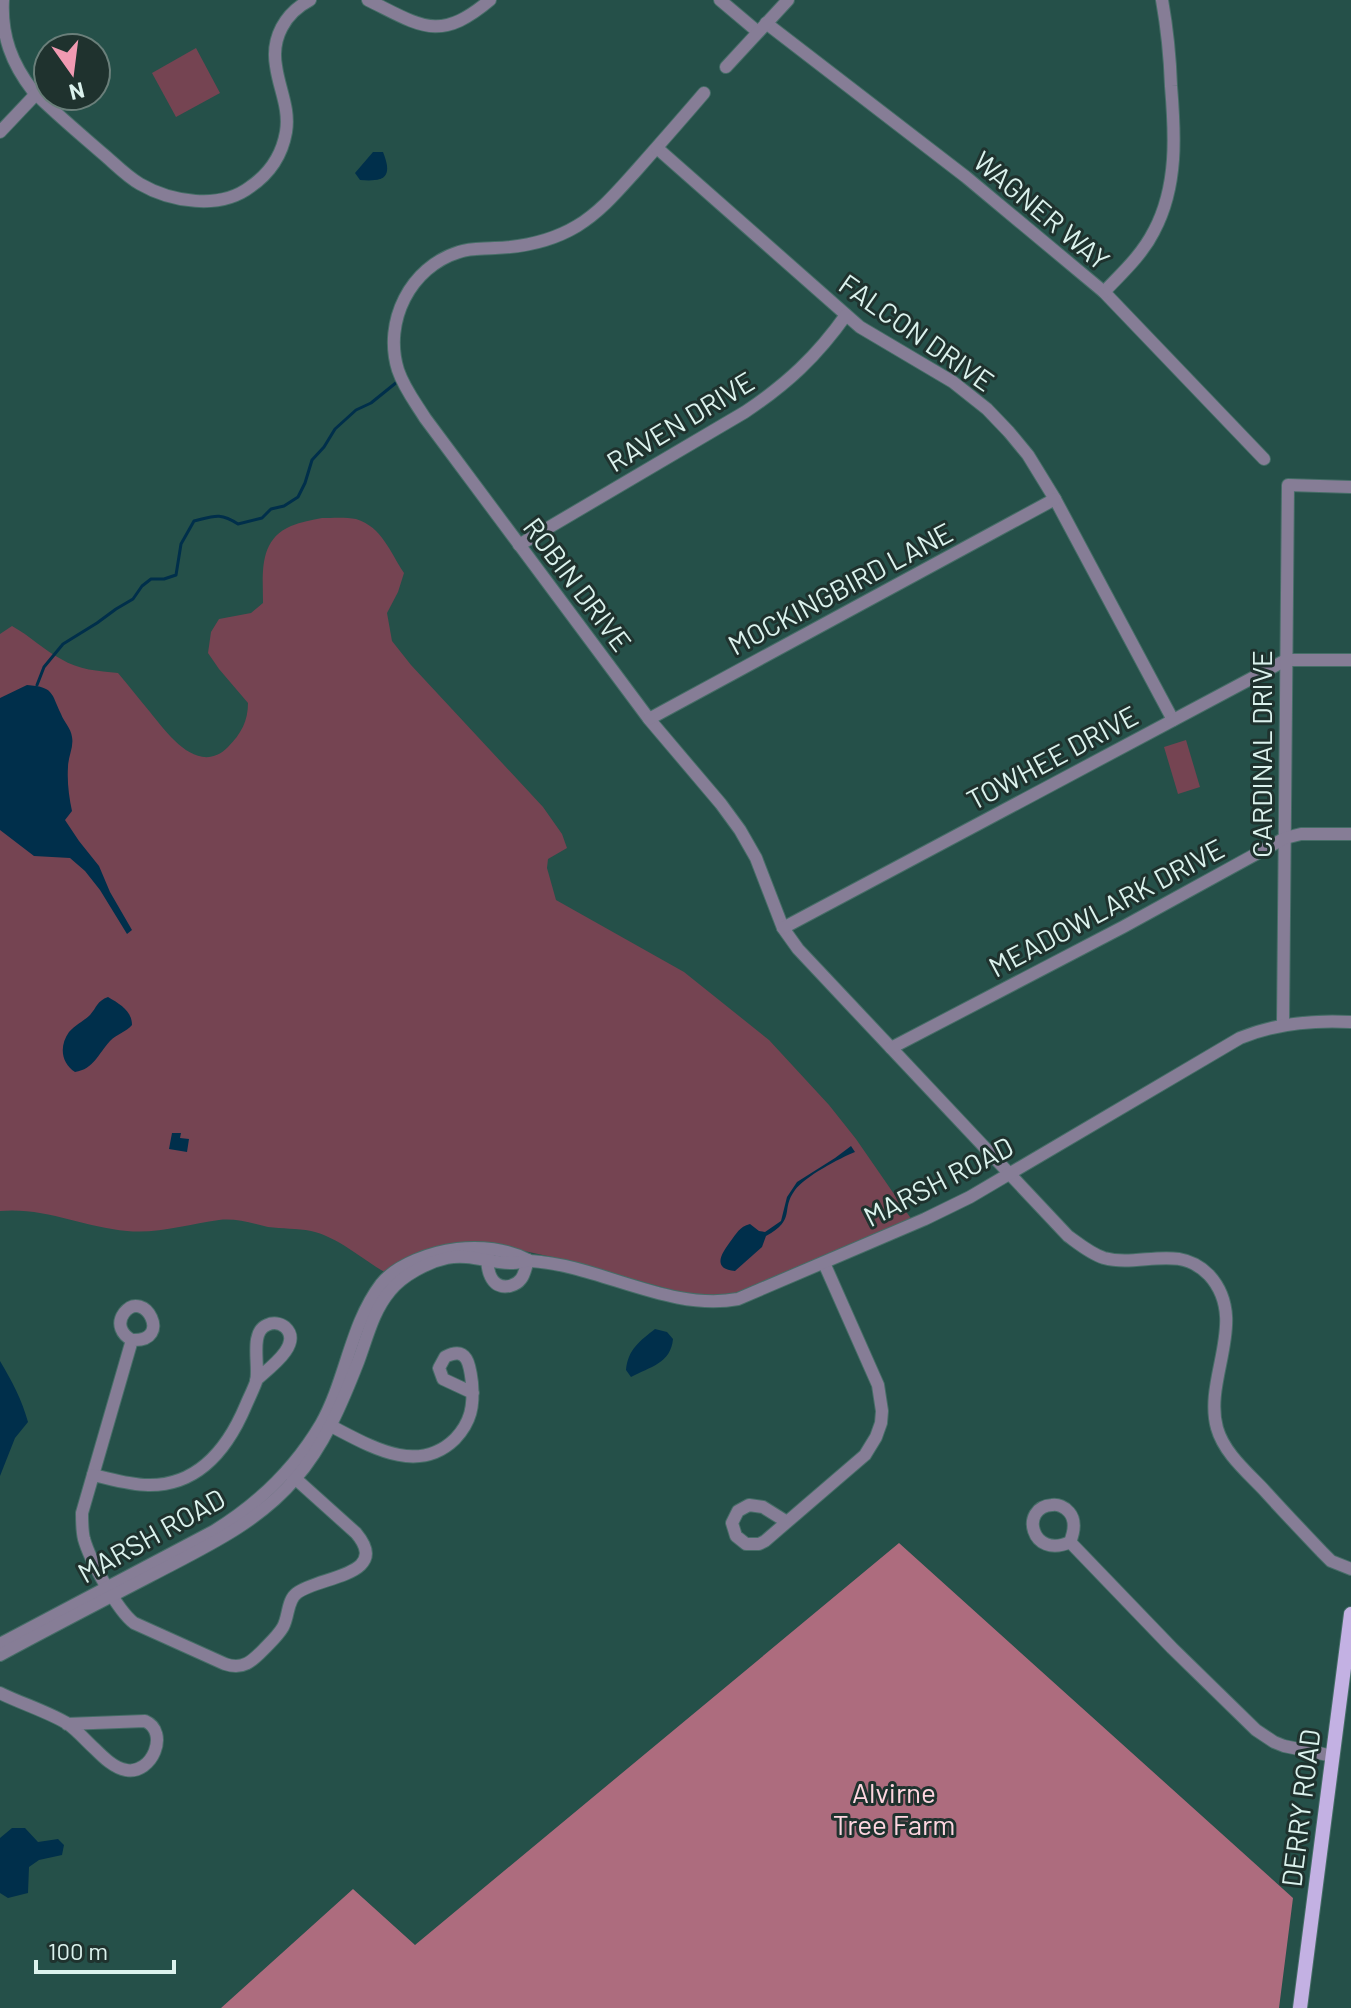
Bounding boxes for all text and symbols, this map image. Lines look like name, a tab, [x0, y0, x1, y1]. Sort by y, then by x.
north arrow	[32, 32, 112, 112]
text: N	[67, 78, 87, 107]
street label: WAGNER WAY	[967, 143, 1117, 277]
street label: FALCON DRIVE	[833, 266, 1001, 398]
street label: RAVEN DRIVE	[600, 364, 760, 478]
street label: ROBIN DRIVE	[517, 510, 639, 658]
street label: MOCKINGBIRD LANE	[722, 514, 958, 662]
street label: CARDINAL DRIVE	[1244, 650, 1278, 858]
street label: TOWHEE DRIVE	[961, 698, 1143, 816]
street label: MEADOWLARK DRIVE	[982, 831, 1230, 983]
street label: MARSH ROAD	[858, 1129, 1018, 1233]
street label: MARSH ROAD	[71, 1481, 231, 1589]
street label: DERRY ROAD	[1273, 1727, 1327, 1889]
park label: Alvirne Tree Farm	[833, 1775, 955, 1841]
scale bar	[36, 1924, 174, 1974]
text: 100 m	[48, 1936, 108, 1965]

